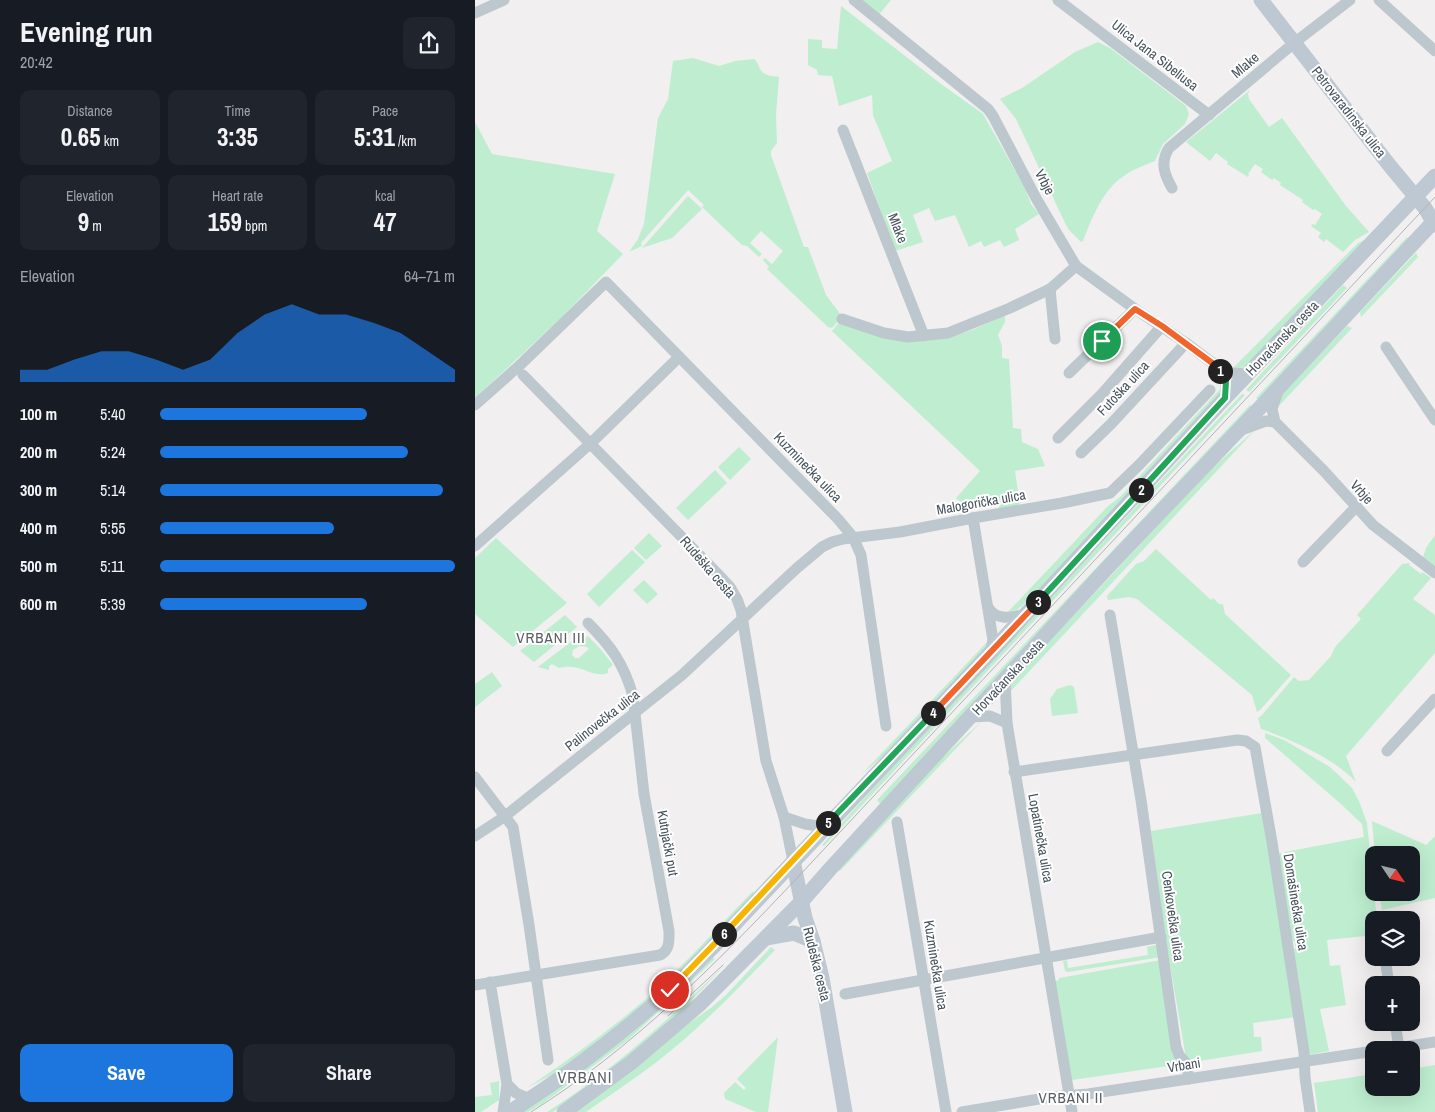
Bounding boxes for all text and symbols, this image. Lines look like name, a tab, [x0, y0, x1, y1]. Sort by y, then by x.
text: Evening run	[20, 13, 153, 51]
street label: Ulica Jana Sibeliusa	[1108, 15, 1203, 95]
button: share	[403, 17, 455, 69]
street label: Mlake	[1227, 48, 1263, 82]
text: 20:42	[20, 51, 53, 73]
street label: Petrovaradinska ulica	[1308, 63, 1391, 162]
text: Distance	[67, 102, 112, 120]
text: Time	[225, 102, 250, 120]
text: Pace	[372, 102, 398, 120]
text: 0.65	[61, 120, 101, 154]
text: 3:35	[217, 120, 258, 154]
text: 5:31	[354, 120, 395, 154]
text: km	[101, 132, 119, 150]
text: /km	[395, 132, 417, 150]
street label: Vrbje	[1031, 166, 1059, 198]
text: Elevation	[66, 187, 114, 205]
text: Heart rate	[212, 187, 263, 205]
text: kcal	[375, 187, 395, 205]
text: 9	[78, 205, 89, 239]
text: 159	[208, 205, 242, 239]
text: 47	[374, 205, 397, 239]
street label: Mlake	[884, 210, 912, 246]
text: m	[89, 217, 102, 235]
text: bpm	[242, 217, 267, 235]
text: Elevation	[20, 265, 75, 287]
text: 64–71 m	[404, 265, 455, 287]
street label: Horvaćanska cesta	[1242, 296, 1323, 379]
pin	[1081, 320, 1123, 362]
icon: arrive	[1088, 327, 1116, 355]
street label: Futoška ulica	[1093, 356, 1153, 419]
pin: 1	[1207, 358, 1233, 384]
text: 1	[1217, 362, 1224, 380]
text: 100 m	[20, 403, 57, 425]
text: 5:40	[100, 403, 126, 425]
street label: Kuzminečka ulica	[770, 428, 846, 506]
text: 200 m	[20, 441, 57, 463]
text: 5:24	[100, 441, 126, 463]
street label: Vrbje	[1346, 476, 1378, 508]
pin: 2	[1129, 478, 1153, 502]
text: 300 m	[20, 479, 57, 501]
text: 5:14	[100, 479, 126, 501]
text: 2	[1138, 481, 1145, 499]
street label: Malogorička ulica	[935, 485, 1027, 519]
text: 400 m	[20, 517, 57, 539]
text: 5:55	[100, 517, 126, 539]
street label: Rudeška cesta	[676, 532, 740, 602]
text: 500 m	[20, 555, 57, 577]
text: 5:11	[100, 555, 125, 577]
pin: 3	[1025, 590, 1051, 614]
text: 600 m	[20, 593, 57, 615]
text: 5:39	[100, 593, 126, 615]
text: 3	[1035, 593, 1042, 611]
district label: VRBANI III	[516, 627, 586, 648]
street label: Horvaćanska cesta	[968, 635, 1048, 719]
street label: Palinovečka ulica	[561, 685, 643, 755]
pin: 4	[921, 700, 945, 726]
text: 4	[930, 704, 937, 722]
street label: Lopatinečka ulica	[1024, 792, 1058, 884]
street label: Kutnjački put	[653, 809, 683, 877]
pin: 5	[815, 810, 841, 836]
text: 5	[825, 814, 832, 832]
north arrow	[1365, 846, 1420, 901]
map controls	[1365, 846, 1420, 1096]
street label: Domašinečka ulica	[1279, 852, 1313, 952]
street label: Cenkovečka ulica	[1158, 870, 1188, 963]
button: layers	[1365, 911, 1420, 966]
street label: Kuzminečka ulica	[920, 919, 952, 1012]
pin: 6	[711, 922, 737, 946]
text: 6	[721, 925, 728, 943]
street label: Rudeška cesta	[799, 925, 835, 1004]
pin	[649, 969, 691, 1011]
icon: check	[656, 976, 684, 1004]
button: +	[1365, 976, 1420, 1031]
button: −	[1365, 1041, 1420, 1096]
button: Save	[20, 1044, 233, 1102]
button: Share	[243, 1044, 455, 1102]
street label: Vrbani	[1166, 1053, 1202, 1077]
district label: VRBANI	[558, 1066, 612, 1088]
district label: VRBANI II	[1038, 1087, 1104, 1108]

